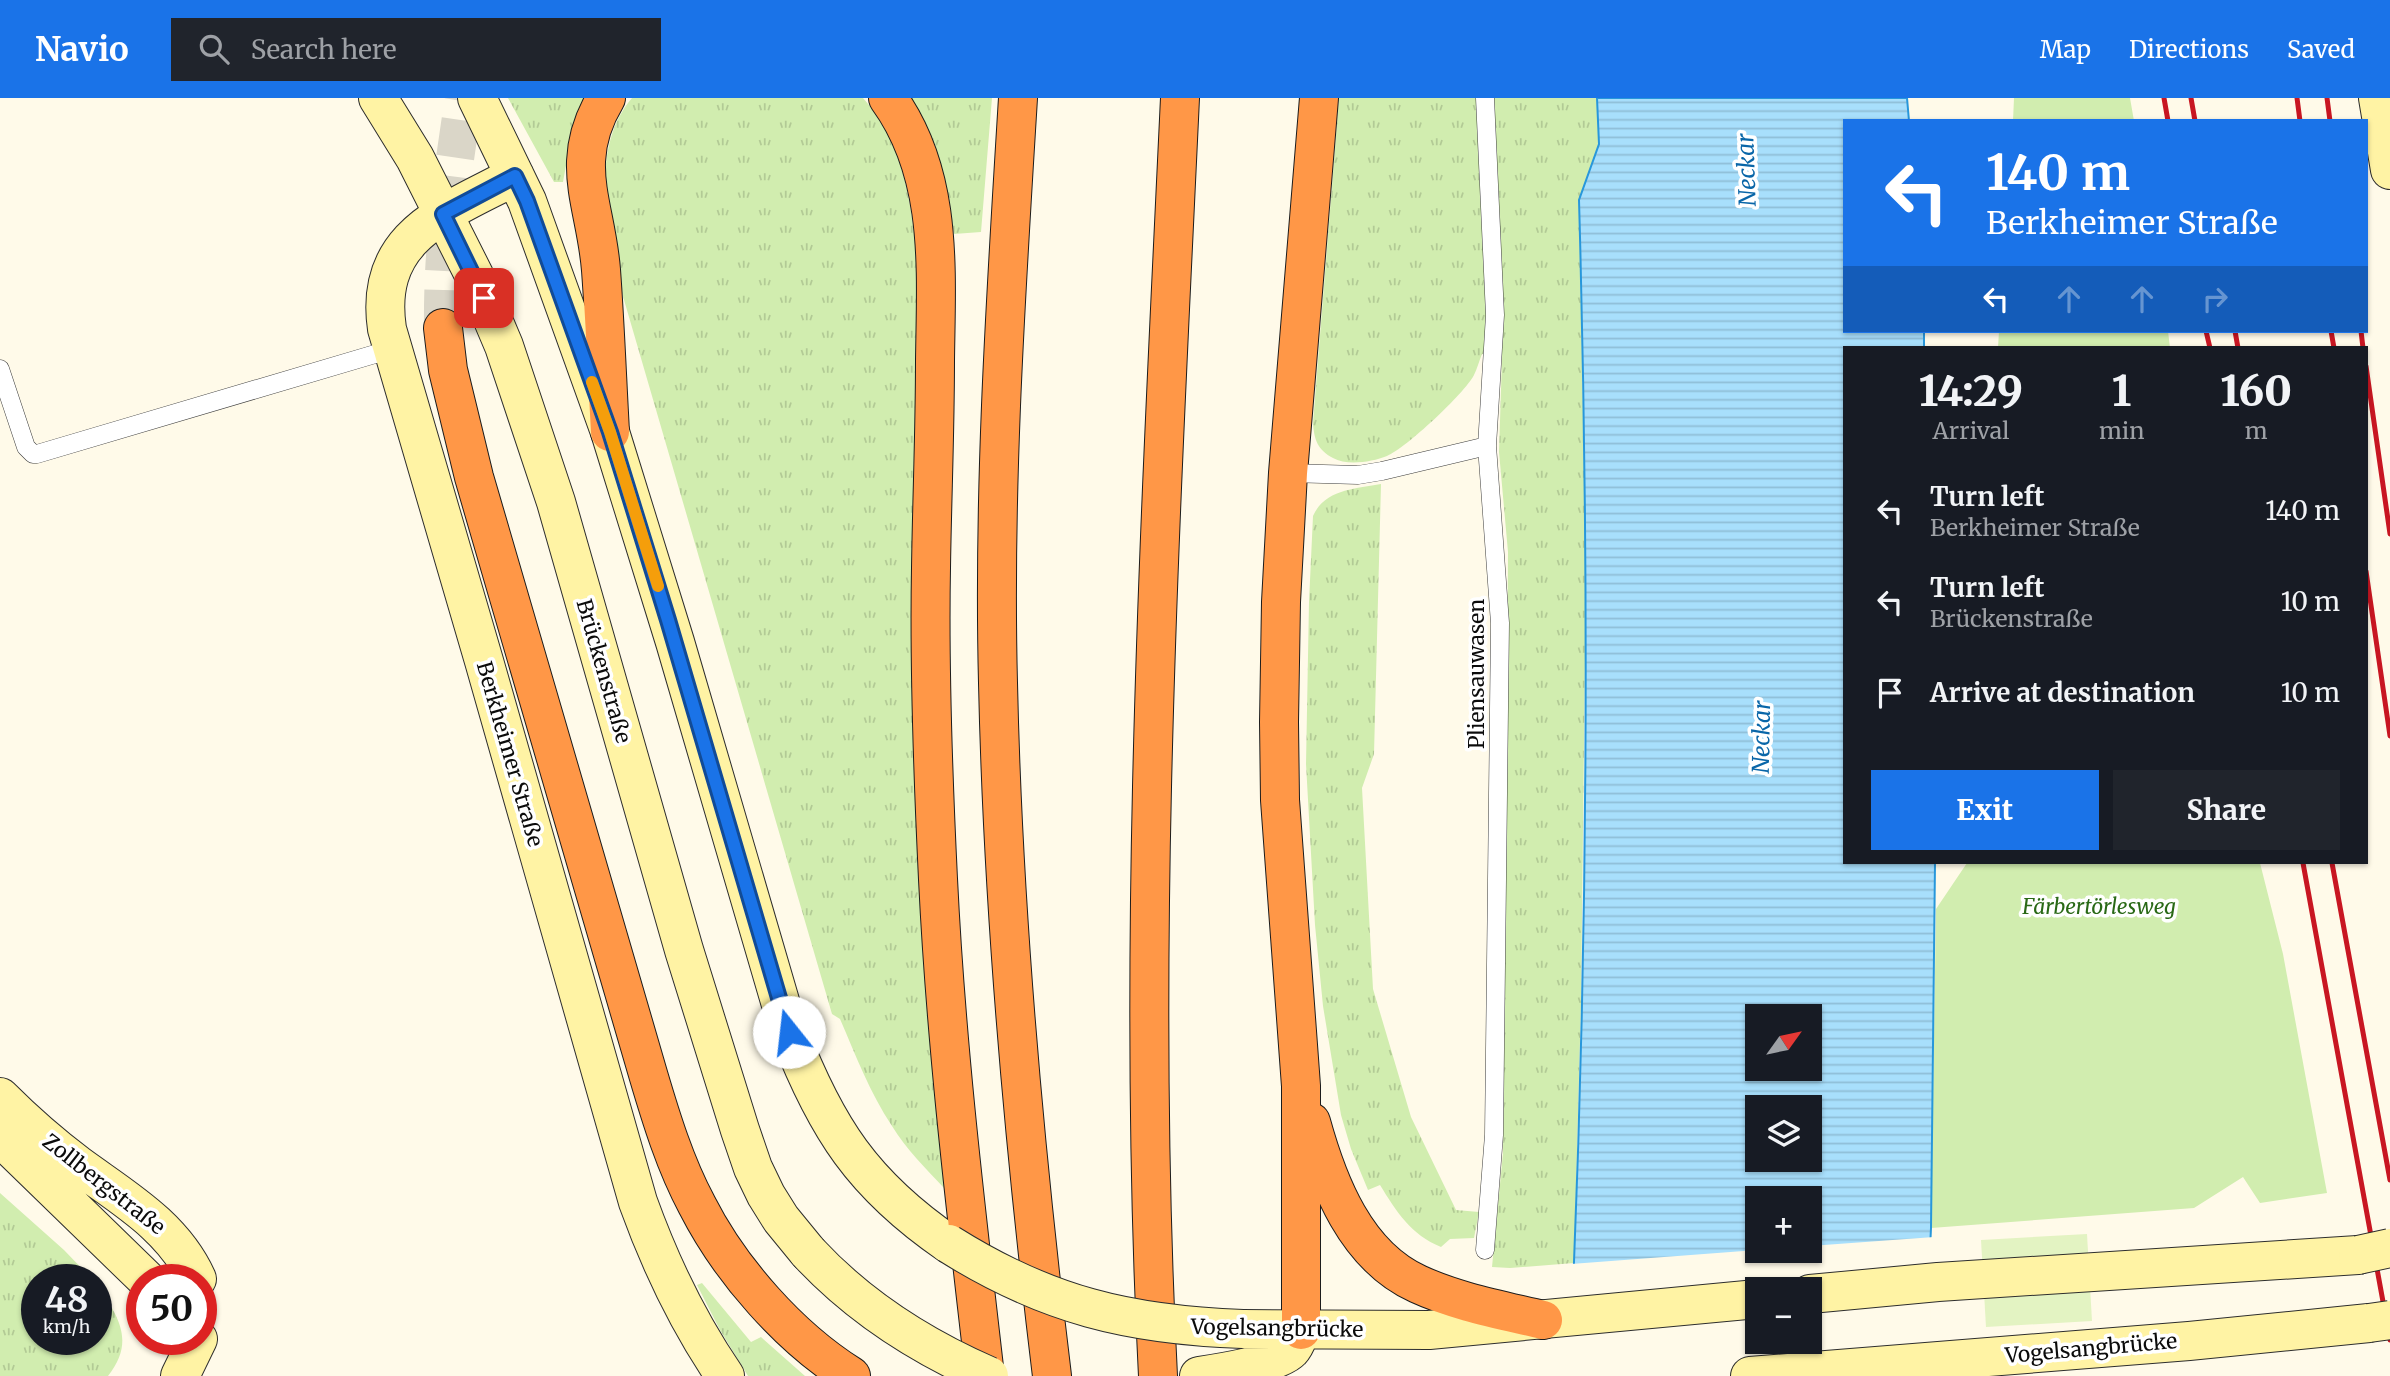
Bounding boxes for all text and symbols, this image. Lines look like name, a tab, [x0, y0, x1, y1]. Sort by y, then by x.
search box	[171, 18, 661, 81]
text: Navio	[35, 29, 129, 70]
icon: search	[195, 30, 233, 68]
text: Search here	[251, 33, 396, 66]
text: Map	[2040, 34, 2091, 65]
text: Directions	[2129, 34, 2249, 65]
text: Saved	[2287, 34, 2355, 65]
water label: Neckar	[1730, 132, 1762, 207]
text: 140 m	[1986, 142, 2130, 203]
icon: left	[1871, 147, 1962, 238]
text: Berkheimer Straße	[1986, 203, 2278, 243]
pin	[454, 268, 514, 328]
icon: arrive	[465, 279, 503, 317]
icon: left	[1977, 280, 2015, 318]
icon: ahead	[2050, 280, 2088, 318]
icon: ahead	[2123, 280, 2161, 318]
icon: right	[2196, 280, 2234, 318]
text: 14:29	[1919, 365, 2023, 417]
text: 1	[2112, 365, 2131, 417]
text: 160	[2220, 365, 2292, 417]
text: Arrival	[1933, 416, 2009, 445]
text: min	[2099, 416, 2144, 445]
text: m	[2245, 416, 2268, 445]
text: Turn left	[1930, 480, 2044, 513]
icon: left	[1871, 492, 1909, 530]
text: 140 m	[2265, 494, 2340, 527]
text: Berkheimer Straße	[1930, 513, 2140, 542]
text: Turn left	[1930, 571, 2044, 604]
icon: left	[1871, 583, 1909, 621]
text: 10 m	[2281, 585, 2340, 618]
street label: Brückenstraße	[571, 596, 637, 746]
street label: Pliensauwasen	[1463, 599, 1490, 749]
text: Brückenstraße	[1930, 604, 2093, 633]
street label: Berkheimer Straße	[471, 658, 549, 850]
icon: arrive	[1871, 674, 1909, 712]
text: Arrive at destination	[1930, 676, 2195, 709]
text: 10 m	[2281, 676, 2340, 709]
water label: Neckar	[1746, 700, 1776, 774]
button: Exit	[1871, 770, 2099, 850]
button: Share	[2113, 770, 2340, 850]
park label: Färbertörlesweg	[2021, 893, 2176, 920]
position arrow	[752, 995, 826, 1069]
north arrow	[1745, 1004, 1822, 1082]
map controls	[1745, 1004, 1822, 1354]
button: layers	[1745, 1095, 1822, 1172]
street label: Zollbergstraße	[37, 1128, 171, 1240]
button: +	[1745, 1186, 1822, 1263]
speed limit sign: 50	[126, 1264, 217, 1355]
button: −	[1745, 1277, 1822, 1354]
text: 48	[45, 1278, 88, 1322]
street label: Vogelsangbrücke	[1190, 1313, 1364, 1343]
text: km/h	[43, 1315, 90, 1338]
street label: Vogelsangbrücke	[2003, 1327, 2178, 1369]

